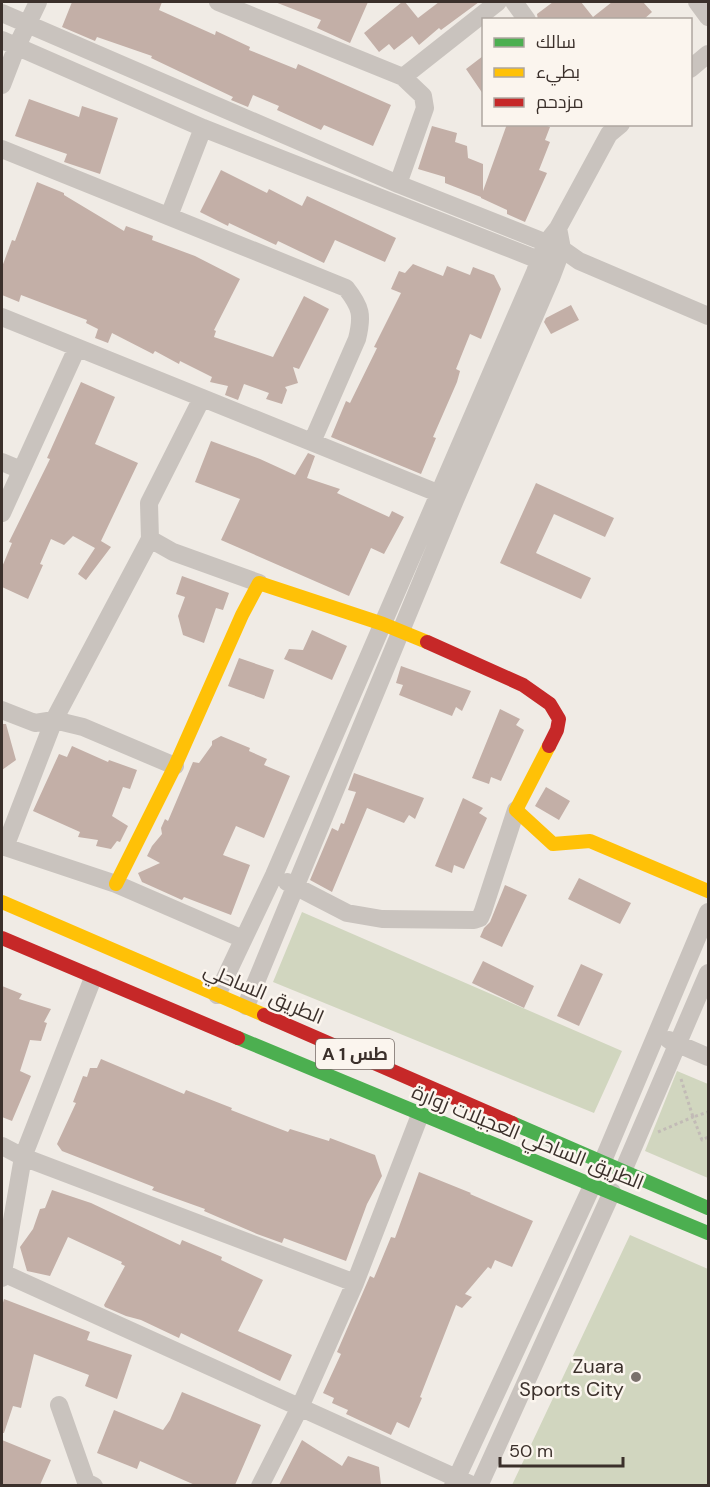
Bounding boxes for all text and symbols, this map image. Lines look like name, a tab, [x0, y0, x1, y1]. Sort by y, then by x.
legend	[482, 18, 692, 126]
text: سالك	[536, 30, 576, 54]
text: بطيء	[536, 60, 580, 86]
text: مزدحم	[536, 90, 584, 114]
street label: الطريق الساحلي	[199, 956, 328, 1033]
road number: A 1 طس	[316, 1039, 394, 1069]
street label: الطريق الساحلي العجيلات زوارة	[407, 1078, 648, 1198]
place label: Zuara Sports City	[519, 1353, 624, 1402]
marker: Zuara Sports City	[629, 1370, 643, 1384]
scale bar	[500, 1430, 623, 1468]
text: 50 m	[509, 1439, 553, 1463]

